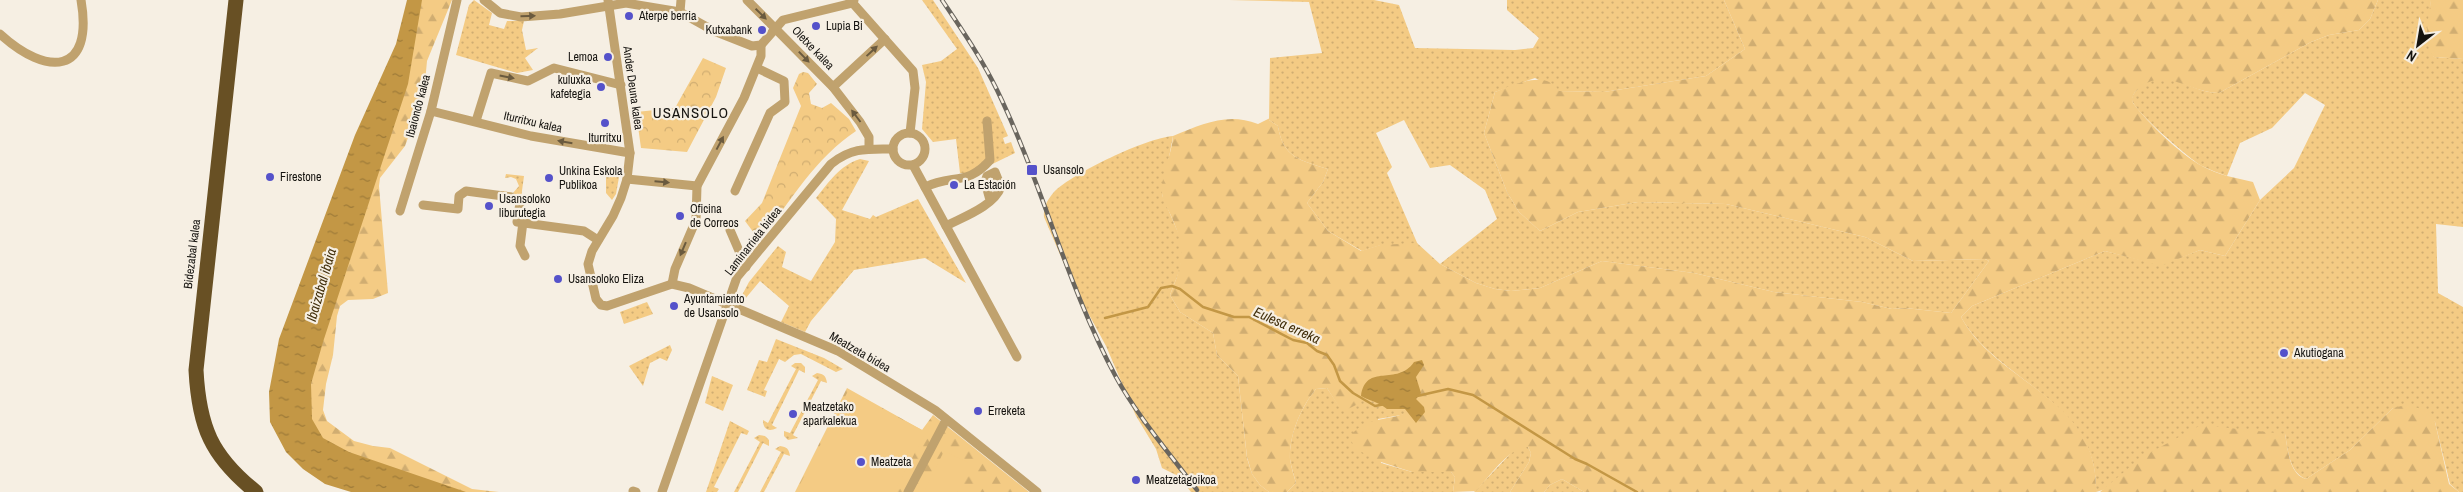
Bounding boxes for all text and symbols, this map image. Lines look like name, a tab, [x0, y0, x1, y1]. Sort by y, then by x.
place label: Aterpe berria	[638, 8, 697, 24]
one-way arrow	[755, 8, 767, 20]
marker: Aterpe berria	[623, 10, 635, 22]
one-way arrow	[520, 12, 536, 20]
place label: Lupia Bi	[826, 18, 863, 34]
marker: Lupia Bi	[810, 20, 822, 32]
north arrow	[2393, 20, 2443, 70]
place label: Kutxabank	[705, 22, 752, 38]
street label: Oletxe kalea	[788, 23, 838, 74]
marker: Kutxabank	[756, 24, 768, 36]
street label: Ander Deuna kalea	[619, 44, 647, 131]
one-way arrow	[866, 45, 878, 57]
text: N	[2403, 46, 2419, 66]
place label: Lemoa	[568, 49, 599, 65]
marker: Lemoa	[602, 51, 614, 63]
one-way arrow	[798, 51, 810, 63]
street label: Ibaiondo kalea	[402, 72, 434, 139]
place label: kuluxka kafetegia	[551, 72, 592, 102]
one-way arrow	[500, 73, 516, 81]
marker: kuluxka kafetegia	[595, 81, 607, 93]
district label: USANSOLO	[653, 102, 729, 123]
street label: Iturritxu kalea	[502, 107, 564, 137]
one-way arrow	[850, 110, 861, 123]
marker: Iturritxu	[599, 117, 611, 129]
place label: Iturritxu	[588, 130, 622, 146]
one-way arrow	[716, 135, 724, 150]
one-way arrow	[556, 137, 572, 145]
place label: Usansolo	[1043, 162, 1084, 178]
place label: Unkina Eskola Publikoa	[559, 163, 623, 193]
marker: Usansolo	[1025, 163, 1039, 177]
place label: Firestone	[280, 169, 322, 185]
marker: Firestone	[264, 171, 276, 183]
marker: Unkina Eskola Publikoa	[543, 172, 555, 184]
place label: La Estación	[964, 177, 1016, 193]
one-way arrow	[654, 178, 670, 186]
marker: La Estación	[948, 179, 960, 191]
place label: Usansoloko liburutegia	[499, 191, 550, 221]
marker: Usansoloko liburutegia	[483, 200, 495, 212]
place label: Oficina de Correos	[690, 201, 739, 231]
street label: Laminarrieta bidea	[721, 203, 785, 279]
marker: Oficina de Correos	[674, 210, 686, 222]
street label: Bidezabal kalea	[180, 218, 204, 290]
one-way arrow	[679, 242, 687, 256]
water label: Ibaizabal ibaia	[302, 246, 340, 324]
place label: Usansoloko Eliza	[568, 271, 645, 287]
marker: Usansoloko Eliza	[552, 273, 564, 285]
place label: Ayuntamiento de Usansolo	[683, 291, 745, 321]
marker: Ayuntamiento de Usansolo	[668, 300, 680, 312]
water label: Eulesa erreka	[1251, 302, 1323, 348]
street label: Meatzeta bidea	[827, 328, 894, 376]
place label: Akutiogana	[2293, 345, 2344, 361]
marker: Akutiogana	[2278, 347, 2290, 359]
place label: Meatzetako aparkalekua	[803, 399, 857, 429]
place label: Erreketa	[988, 403, 1026, 419]
marker: Erreketa	[972, 405, 984, 417]
marker: Meatzetako aparkalekua	[787, 408, 799, 420]
place label: Meatzeta	[871, 454, 912, 470]
marker: Meatzeta	[855, 456, 867, 468]
place label: Meatzetagoikoa	[1146, 472, 1217, 488]
marker: Meatzetagoikoa	[1130, 474, 1142, 486]

